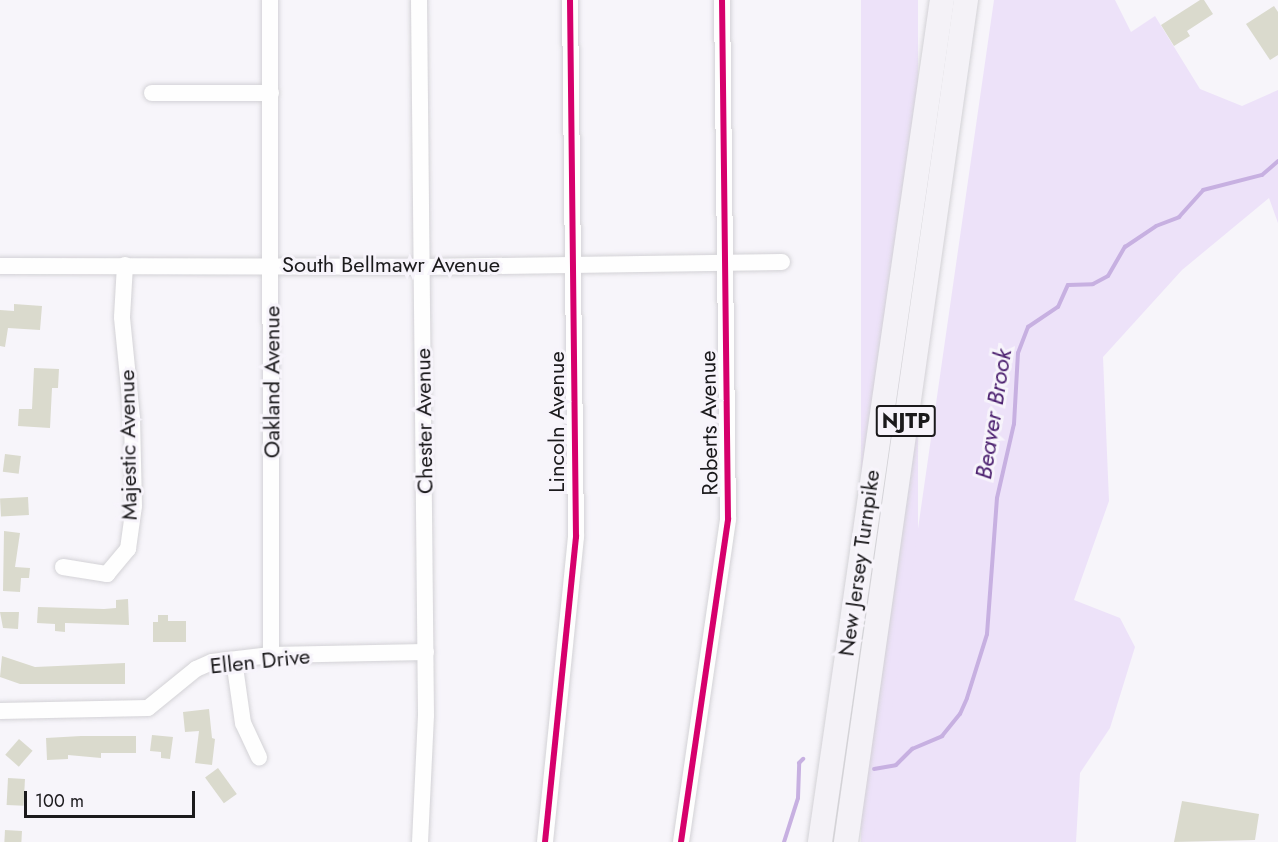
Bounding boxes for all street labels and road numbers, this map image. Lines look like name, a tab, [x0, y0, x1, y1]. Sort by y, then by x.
street label: South Bellmawr Avenue	[282, 252, 500, 278]
street label: Oakland Avenue	[259, 306, 285, 458]
street label: Chester Avenue	[410, 348, 438, 494]
street label: Roberts Avenue	[695, 350, 723, 496]
street label: Lincoln Avenue	[544, 351, 570, 493]
street label: Majestic Avenue	[113, 369, 143, 521]
road number: NJTP	[874, 403, 938, 439]
street label: New Jersey Turnpike	[833, 468, 885, 658]
street label: Ellen Drive	[209, 643, 311, 679]

